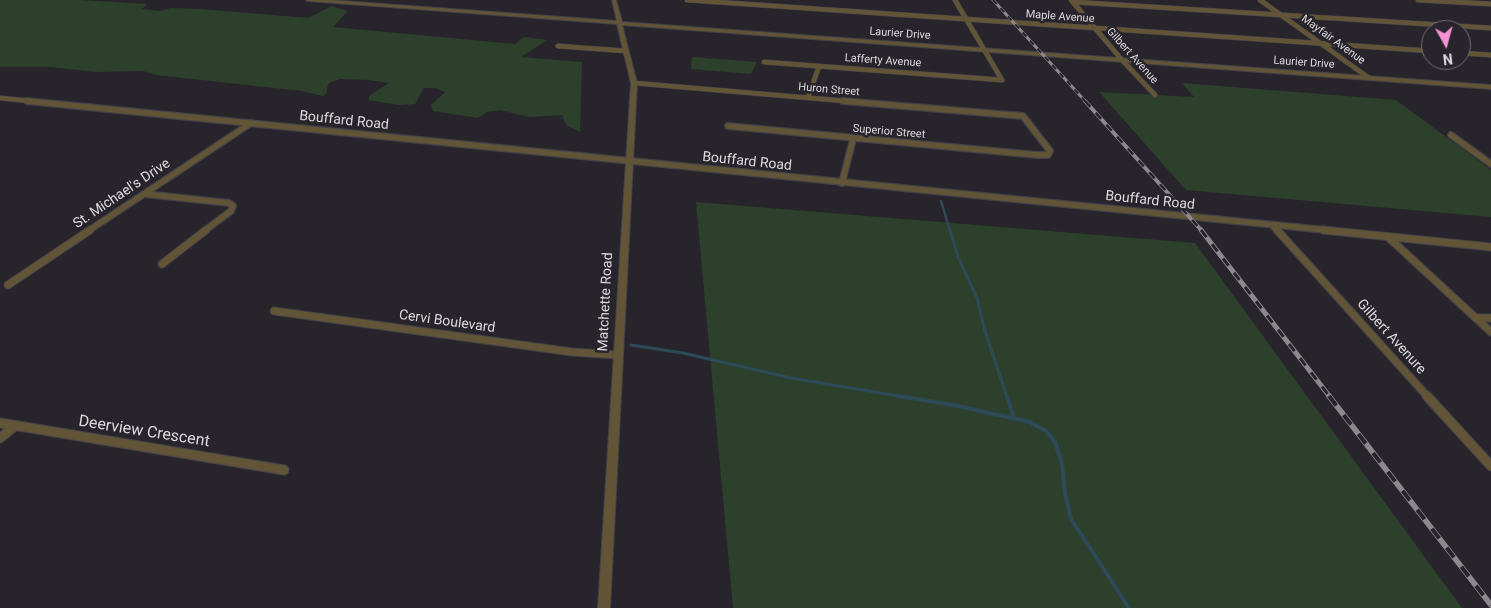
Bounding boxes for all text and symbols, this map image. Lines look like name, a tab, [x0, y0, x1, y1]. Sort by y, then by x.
street label: Maple Avenue	[1025, 8, 1095, 26]
street label: Mayfair Avenue	[1299, 12, 1367, 68]
north arrow	[1421, 20, 1471, 70]
street label: Laurier Drive	[869, 25, 931, 43]
street label: Gilbert Avenue	[1103, 25, 1161, 87]
text: N	[1442, 50, 1454, 67]
street label: Lafferty Avenue	[844, 52, 922, 70]
street label: Laurier Drive	[1273, 54, 1335, 72]
street label: Huron Street	[798, 81, 860, 99]
street label: Bouffard Road	[298, 108, 390, 134]
street label: Superior Street	[852, 122, 926, 142]
street label: Bouffard Road	[701, 149, 793, 175]
street label: St. Michael's Drive	[70, 155, 174, 233]
street label: Bouffard Road	[1104, 188, 1196, 214]
street label: Matchette Road	[595, 252, 617, 352]
street label: Gilbert Avenure	[1353, 296, 1429, 378]
street label: Cervi Boulevard	[398, 307, 496, 337]
street label: Deerview Crescent	[77, 412, 211, 452]

